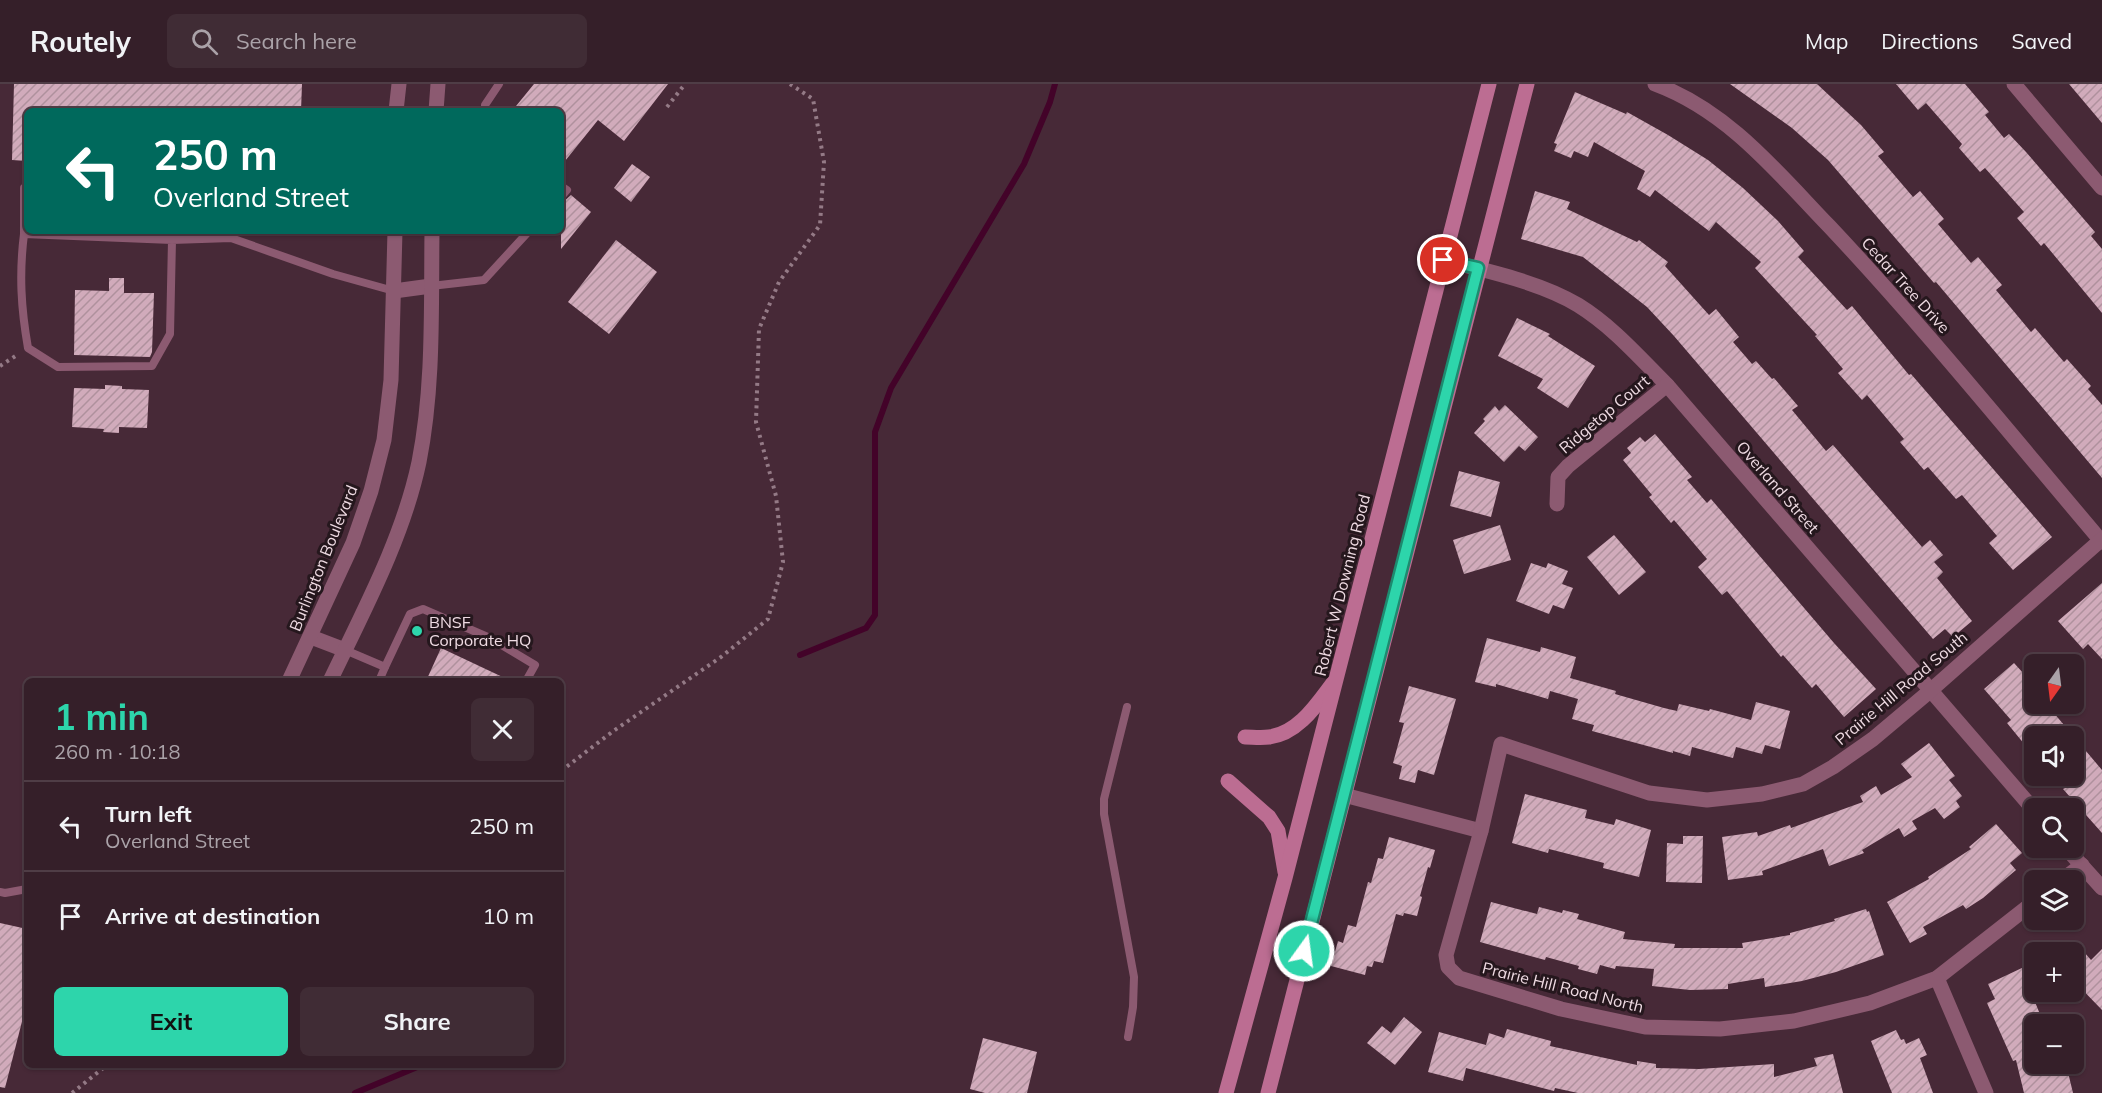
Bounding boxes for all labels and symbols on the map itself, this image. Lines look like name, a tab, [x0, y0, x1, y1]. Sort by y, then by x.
street label: Cedar Tree Drive	[1858, 233, 1954, 337]
pin	[1417, 234, 1468, 285]
street label: Ridgetop Court	[1555, 370, 1654, 458]
street label: Overland Street	[1732, 437, 1824, 538]
street label: Burlington Boulevard	[285, 482, 361, 634]
street label: Robert W Downing Road	[1310, 492, 1374, 678]
place label: BNSF Corporate HQ	[429, 612, 531, 650]
marker: BNSF Corporate HQ	[410, 624, 424, 638]
street label: Prairie Hill Road South	[1831, 627, 1971, 749]
north arrow	[2024, 654, 2084, 714]
position arrow	[1272, 919, 1336, 983]
street label: Prairie Hill Road North	[1480, 957, 1646, 1017]

